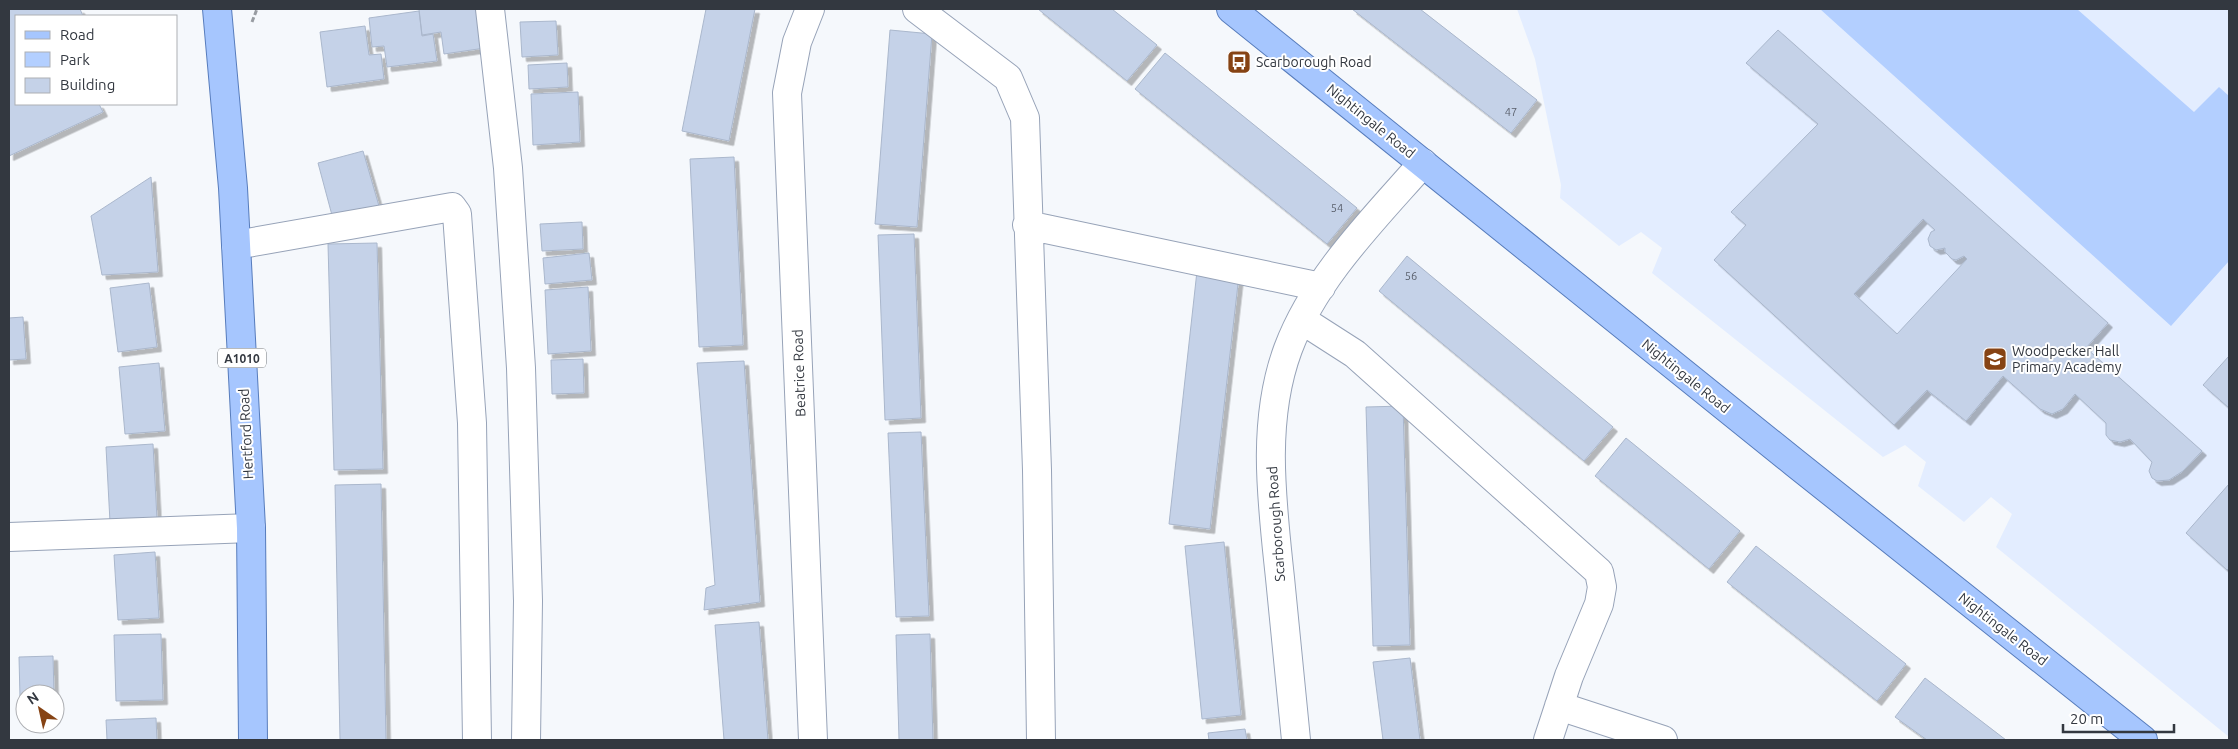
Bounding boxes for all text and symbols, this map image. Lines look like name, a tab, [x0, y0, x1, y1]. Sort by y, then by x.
legend	[15, 15, 178, 105]
text: Road	[60, 26, 95, 43]
bus stop icon: Scarborough Road	[1226, 49, 1252, 75]
text: Park	[60, 51, 90, 68]
place label: Scarborough Road	[1256, 54, 1372, 70]
text: Building	[60, 76, 115, 93]
street label: Nightingale Road	[1324, 81, 1418, 161]
house number: 47	[1505, 106, 1517, 118]
house number: 54	[1331, 202, 1343, 214]
house number: 56	[1405, 270, 1417, 282]
street label: Beatrice Road	[789, 329, 809, 417]
street label: Nightingale Road	[1639, 336, 1733, 416]
place label: Woodpecker Hall Primary Academy	[2012, 343, 2122, 375]
school or university icon: Woodpecker Hall Primary Academy	[1982, 346, 2008, 372]
road number: A1010	[218, 348, 266, 368]
street label: Hertford Road	[236, 388, 256, 480]
street label: Scarborough Road	[1264, 466, 1288, 582]
street label: Nightingale Road	[1955, 589, 2051, 669]
north arrow	[15, 684, 65, 734]
text: N	[24, 689, 42, 708]
scale bar	[2063, 702, 2174, 734]
text: 20 m	[2070, 710, 2103, 727]

